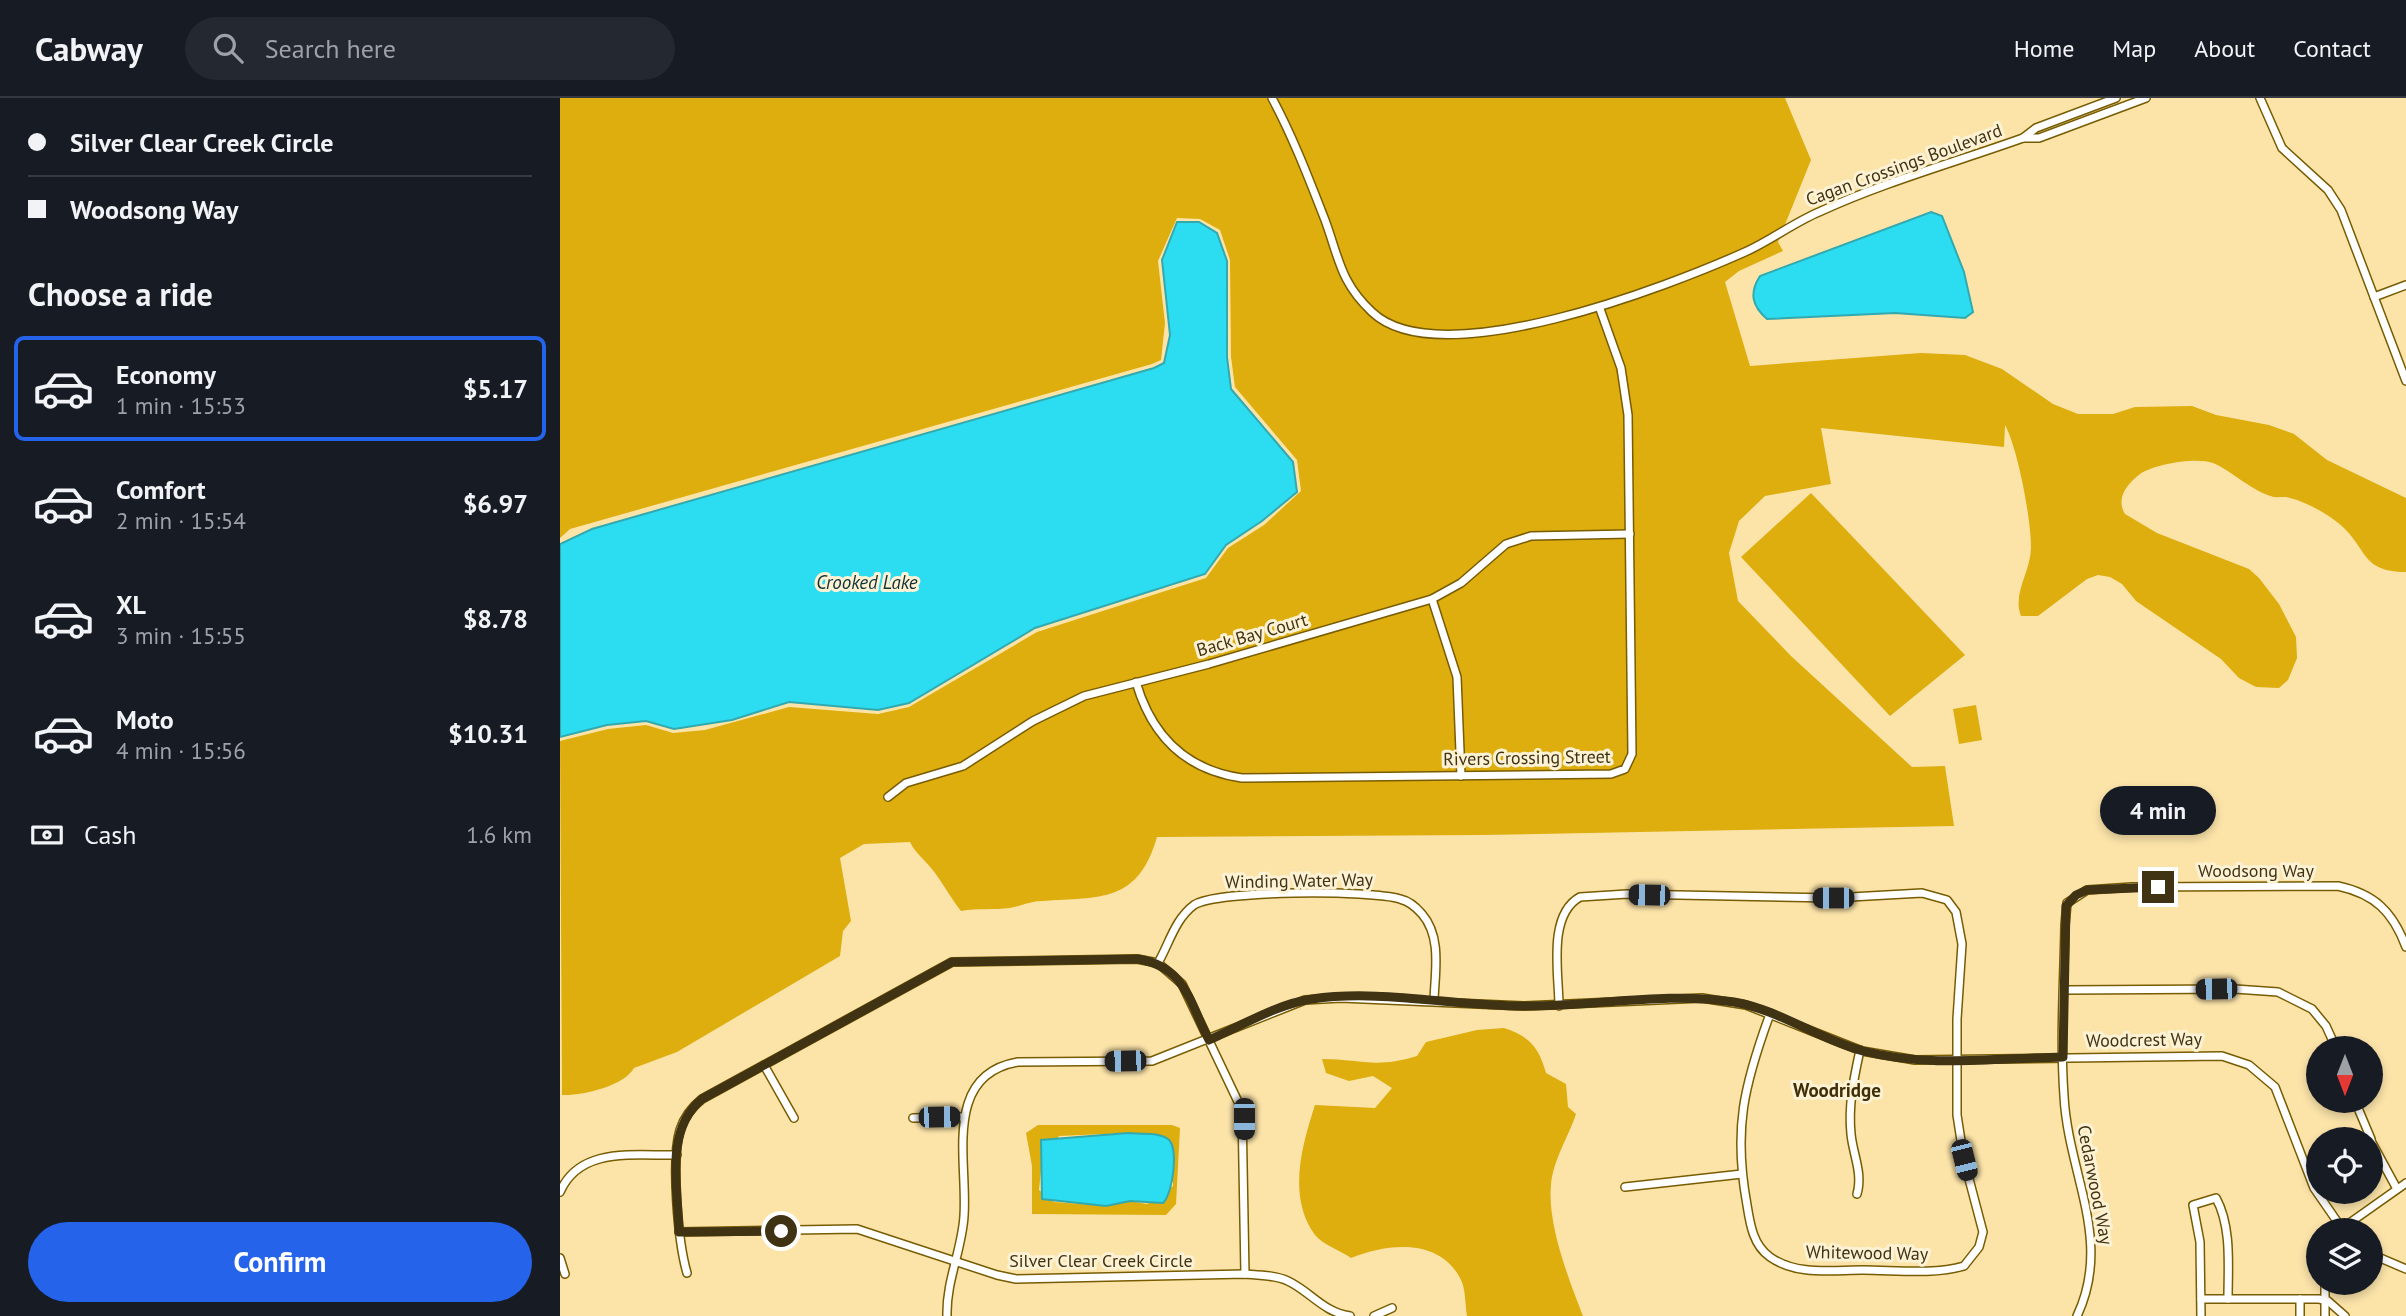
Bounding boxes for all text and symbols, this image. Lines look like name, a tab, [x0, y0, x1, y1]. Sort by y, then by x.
search box	[185, 17, 675, 80]
text: Cabway	[35, 27, 143, 70]
icon: search	[209, 29, 247, 67]
text: Search here	[265, 32, 396, 65]
text: Home	[2014, 33, 2074, 64]
text: Map	[2112, 33, 2156, 64]
text: About	[2194, 33, 2255, 64]
text: Contact	[2293, 33, 2371, 64]
street label: Cagan Crossings Boulevard	[1803, 118, 2005, 211]
text: Silver Clear Creek Circle	[70, 126, 334, 159]
text: Woodsong Way	[70, 193, 238, 226]
text: Choose a ride	[28, 273, 213, 315]
icon: car	[32, 357, 95, 420]
text: Economy	[116, 358, 216, 391]
text: $5.17	[463, 372, 528, 405]
text: 1 min · 15:53	[116, 391, 246, 420]
icon: car	[32, 472, 95, 535]
text: Comfort	[116, 473, 206, 506]
text: $6.97	[463, 487, 528, 520]
text: 2 min · 15:54	[116, 506, 246, 535]
water label: Crooked Lake	[816, 570, 918, 594]
icon: car	[32, 587, 95, 650]
text: XL	[116, 588, 146, 621]
text: $8.78	[463, 602, 528, 635]
street label: Back Bay Court	[1194, 608, 1310, 661]
text: 3 min · 15:55	[116, 621, 246, 650]
icon: car	[32, 702, 95, 765]
text: Moto	[116, 703, 174, 736]
text: $10.31	[448, 717, 528, 750]
text: 4 min · 15:56	[116, 736, 246, 765]
street label: Rivers Crossing Street	[1443, 745, 1611, 770]
callout: 4 min	[2100, 786, 2216, 834]
text: 4 min	[2130, 796, 2186, 825]
icon: cash	[28, 816, 66, 854]
text: Cash	[84, 818, 136, 851]
text: 1.6 km	[466, 820, 532, 849]
street label: Woodsong Way	[2198, 859, 2315, 882]
street label: Winding Water Way	[1225, 868, 1374, 893]
route end	[2142, 871, 2174, 903]
car	[1628, 884, 1671, 906]
car	[1813, 888, 1855, 909]
car	[2195, 978, 2238, 1000]
street label: Woodcrest Way	[2086, 1027, 2203, 1052]
north arrow	[2306, 1036, 2384, 1113]
map controls	[2306, 1036, 2383, 1295]
car	[1104, 1050, 1147, 1072]
district label: Woodridge	[1793, 1078, 1881, 1102]
car	[1234, 1098, 1255, 1140]
car	[918, 1106, 961, 1128]
street label: Cedarwood Way	[2073, 1123, 2118, 1247]
button: locate	[2306, 1127, 2383, 1204]
car	[1949, 1137, 1980, 1183]
route start	[765, 1215, 797, 1247]
button: layers	[2306, 1218, 2383, 1295]
button: Confirm	[28, 1222, 532, 1302]
street label: Whitewood Way	[1806, 1240, 1929, 1265]
street label: Silver Clear Creek Circle	[1009, 1249, 1193, 1272]

